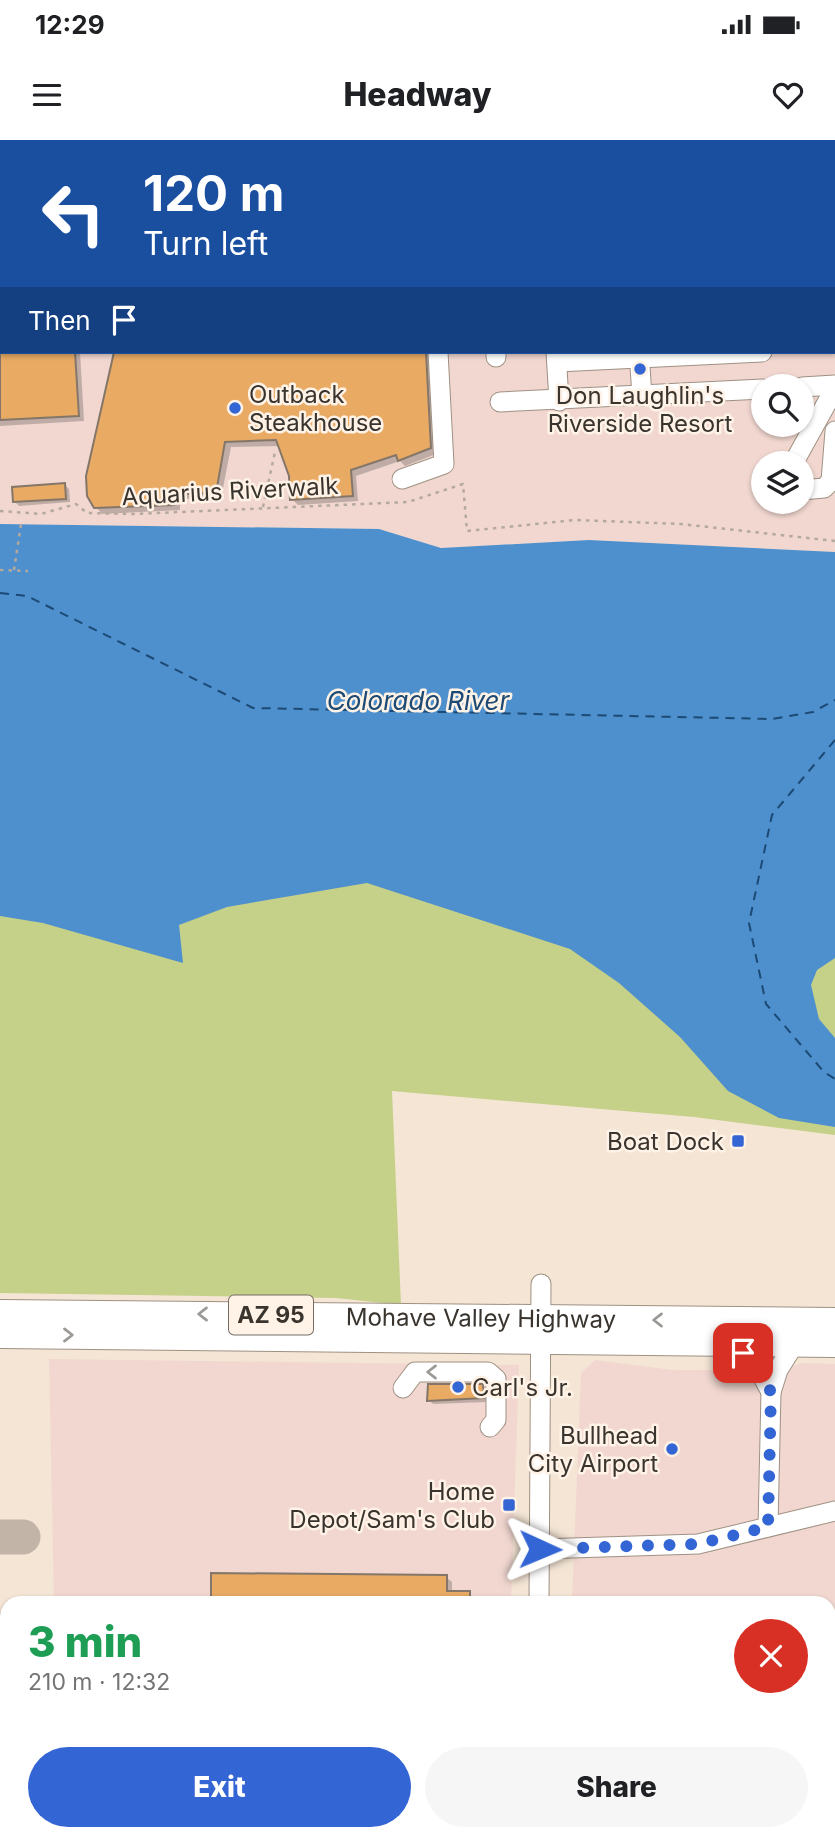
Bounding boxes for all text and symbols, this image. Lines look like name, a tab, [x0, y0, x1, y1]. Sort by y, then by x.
text: 12:29	[35, 9, 105, 40]
text: Headway	[343, 75, 492, 114]
icon: menu	[28, 76, 66, 114]
icon: heart	[769, 76, 807, 114]
text: 120 m	[143, 164, 284, 223]
icon: left	[28, 168, 119, 259]
text: Turn left	[143, 224, 268, 263]
icon: arrive	[105, 301, 143, 339]
text: Then	[28, 305, 91, 336]
marker: Don Laughlin's Riverside Resort	[632, 361, 648, 377]
map controls	[751, 374, 814, 514]
button: search	[751, 374, 814, 437]
place label: Outback Steakhouse	[249, 380, 382, 437]
place label: Don Laughlin's Riverside Resort	[548, 381, 732, 438]
marker: Outback Steakhouse	[227, 400, 243, 416]
button: layers	[751, 451, 814, 514]
street label: Aquarius Riverwalk	[121, 471, 339, 511]
water label: Colorado River	[327, 685, 510, 716]
place label: Boat Dock	[607, 1127, 724, 1156]
marker: Boat Dock	[730, 1133, 746, 1149]
road number: AZ 95	[229, 1296, 313, 1334]
street label: Mohave Valley Highway	[346, 1302, 616, 1333]
one-way arrow	[198, 1307, 209, 1322]
one-way arrow	[653, 1312, 663, 1328]
pin	[713, 1323, 773, 1383]
one-way arrow	[63, 1327, 74, 1343]
icon: arrive	[724, 1334, 762, 1372]
one-way arrow	[426, 1364, 437, 1380]
place label: Carl's Jr.	[472, 1373, 573, 1402]
marker: Carl's Jr.	[450, 1379, 466, 1395]
place label: Bullhead City Airport	[528, 1421, 658, 1478]
marker: Bullhead City Airport	[664, 1441, 680, 1457]
place label: Home Depot/Sam's Club	[289, 1477, 495, 1534]
marker: Home Depot/Sam's Club	[501, 1497, 517, 1513]
position arrow	[503, 1512, 577, 1586]
text: 3 min	[28, 1616, 142, 1667]
button: close	[734, 1619, 808, 1693]
text: 210 m · 12:32	[28, 1668, 170, 1696]
button: Exit	[28, 1747, 411, 1827]
button: Share	[425, 1747, 808, 1827]

